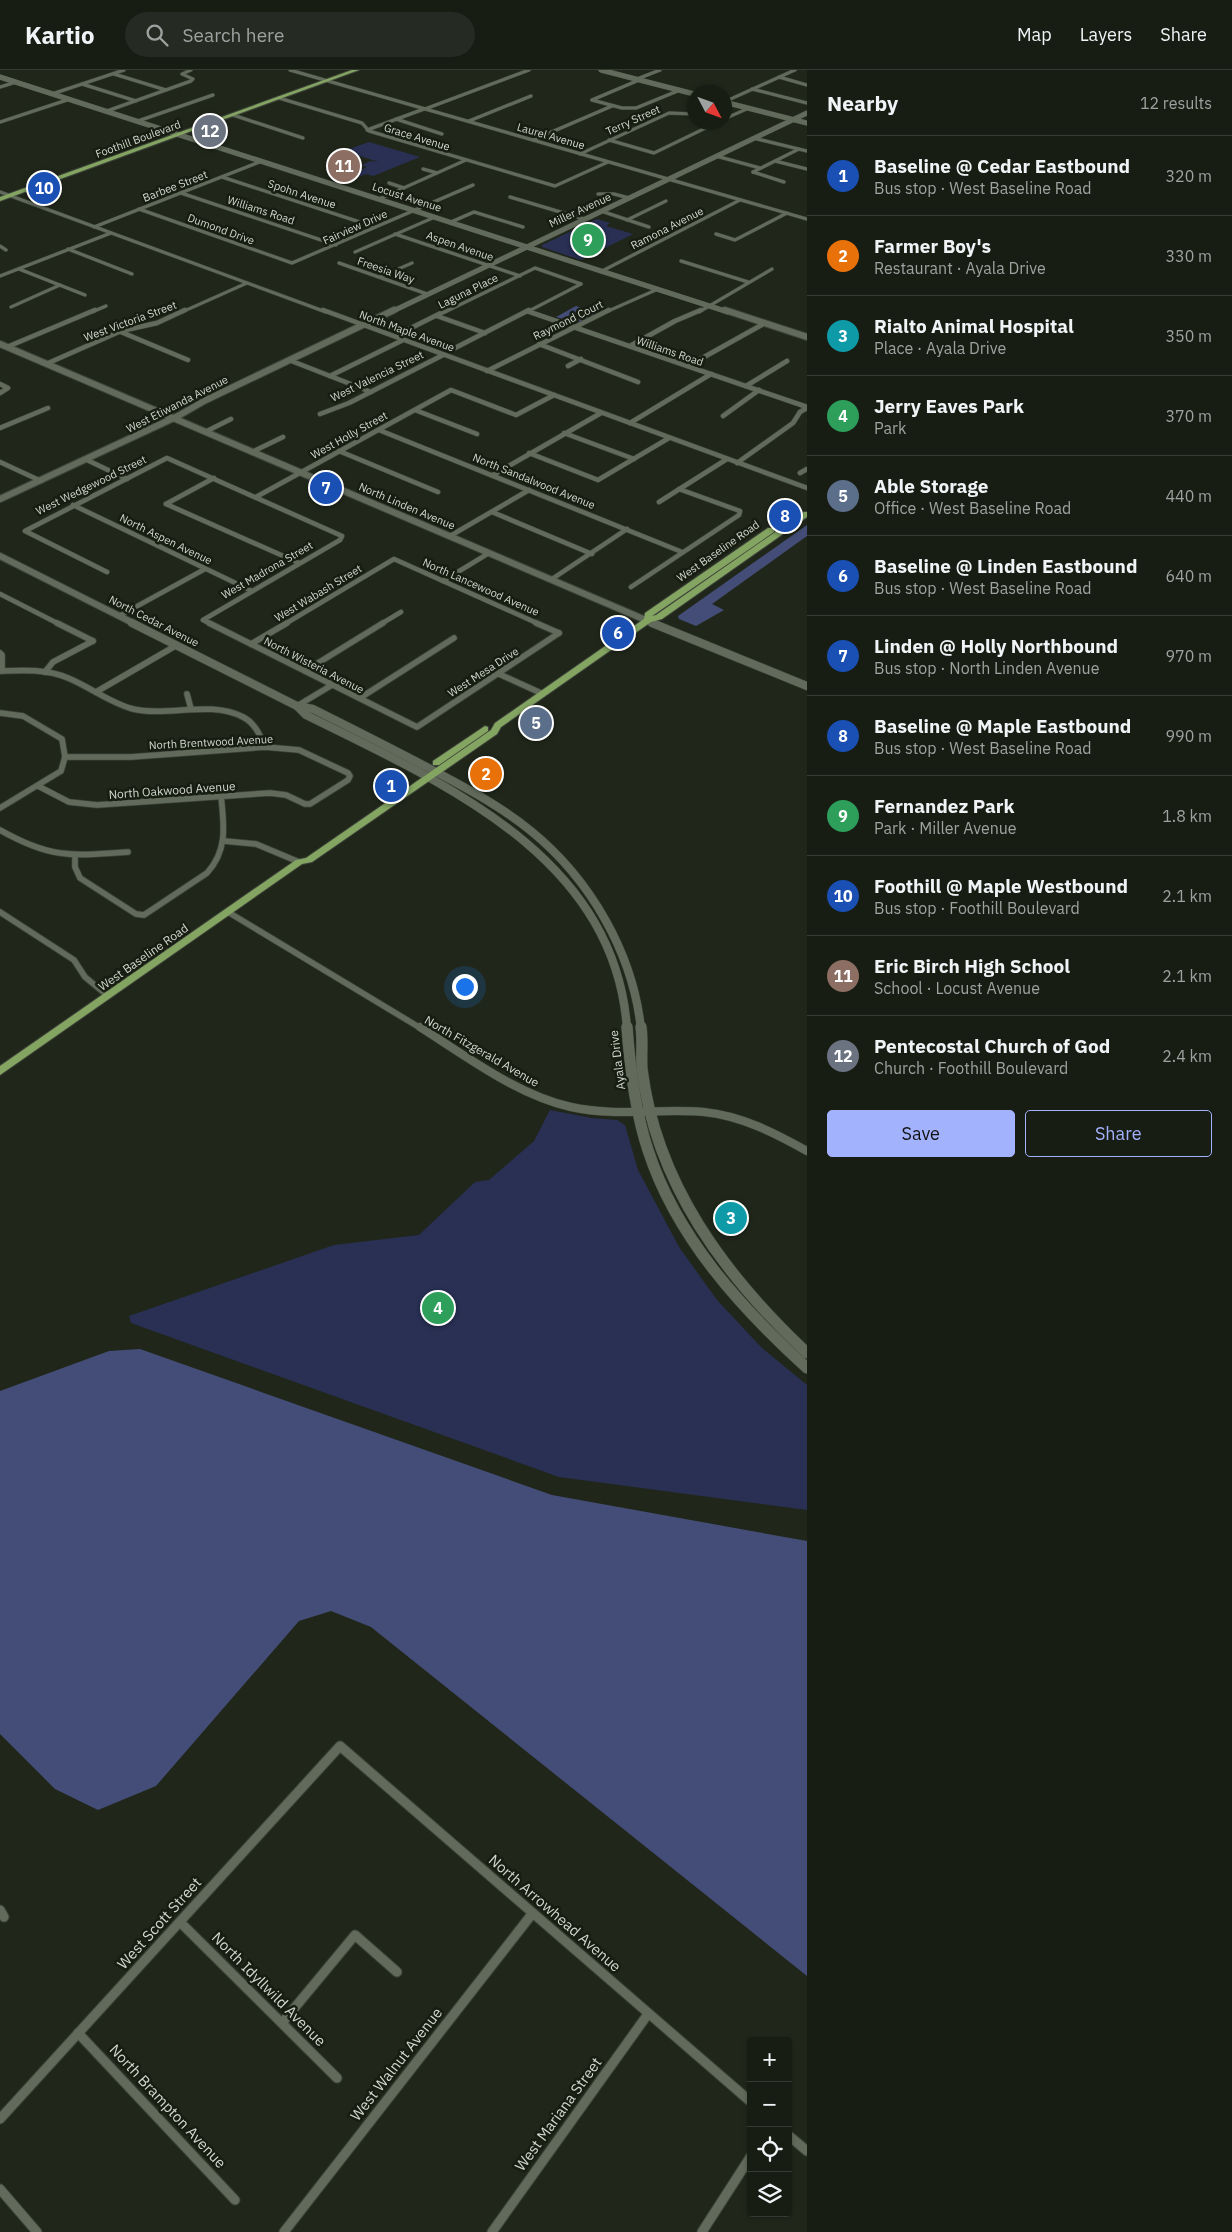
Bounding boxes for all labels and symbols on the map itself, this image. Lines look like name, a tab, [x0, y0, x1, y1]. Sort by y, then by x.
north arrow	[687, 85, 732, 130]
street label: Terry Street	[604, 102, 662, 138]
pin: 12	[194, 112, 226, 150]
street label: Foothill Boulevard	[93, 117, 183, 161]
street label: Grace Avenue	[382, 120, 452, 154]
street label: Laurel Avenue	[515, 120, 587, 152]
pin: 11	[328, 147, 360, 185]
street label: Barbee Street	[141, 167, 210, 205]
pin: 10	[28, 169, 60, 207]
street label: Spohn Avenue	[266, 176, 338, 212]
street label: Locust Avenue	[371, 179, 443, 215]
street label: Miller Avenue	[547, 189, 613, 231]
street label: Williams Road	[226, 193, 296, 227]
street label: Ramona Avenue	[628, 204, 706, 252]
street label: Fairview Drive	[321, 207, 389, 247]
street label: Dumond Drive	[186, 210, 256, 248]
pin: 9	[572, 221, 604, 259]
street label: Aspen Avenue	[424, 228, 496, 264]
street label: Freesia Way	[356, 254, 417, 286]
street label: Laguna Place	[436, 270, 500, 312]
street label: Raymond Court	[531, 297, 606, 343]
street label: West Victoria Street	[82, 298, 178, 344]
street label: North Maple Avenue	[357, 307, 457, 355]
street label: Williams Road	[635, 333, 705, 369]
street label: West Valencia Street	[328, 347, 426, 405]
street label: West Etiwanda Avenue	[124, 372, 230, 436]
street label: West Holly Street	[308, 408, 390, 462]
street label: North Sandalwood Avenue	[471, 450, 597, 512]
street label: West Wedgewood Street	[34, 452, 149, 518]
pin: 7	[310, 469, 342, 507]
street label: North Linden Avenue	[357, 479, 457, 533]
pin: 8	[769, 497, 801, 535]
street label: North Aspen Avenue	[117, 511, 215, 567]
street label: West Baseline Road	[674, 517, 762, 585]
street label: West Madrona Street	[219, 538, 315, 602]
street label: North Lancewood Avenue	[420, 555, 542, 619]
street label: West Wabash Street	[272, 561, 364, 625]
street label: North Cedar Avenue	[107, 592, 201, 650]
pin: 6	[602, 614, 634, 652]
street label: North Wisteria Avenue	[262, 634, 366, 696]
street label: West Mesa Drive	[445, 644, 521, 700]
pin: 5	[520, 704, 552, 742]
street label: North Brentwood Avenue	[148, 732, 274, 752]
pin: 2	[470, 755, 502, 793]
pin: 1	[375, 767, 407, 805]
street label: North Oakwood Avenue	[108, 778, 236, 802]
street label: West Baseline Road	[95, 920, 191, 994]
your location	[452, 974, 478, 1000]
street label: North Fitzgerald Avenue	[422, 1012, 542, 1090]
street label: Ayala Drive	[606, 1029, 628, 1091]
pin: 3	[715, 1199, 747, 1237]
pin: 4	[422, 1289, 454, 1327]
street label: North Arrowhead Avenue	[485, 1850, 625, 1976]
street label: West Scott Street	[113, 1873, 205, 1973]
street label: North Idyllwild Avenue	[208, 1928, 330, 2050]
street label: West Walnut Avenue	[346, 2004, 446, 2124]
street label: North Brampton Avenue	[106, 2040, 230, 2172]
street label: West Mariana Street	[510, 2053, 606, 2175]

